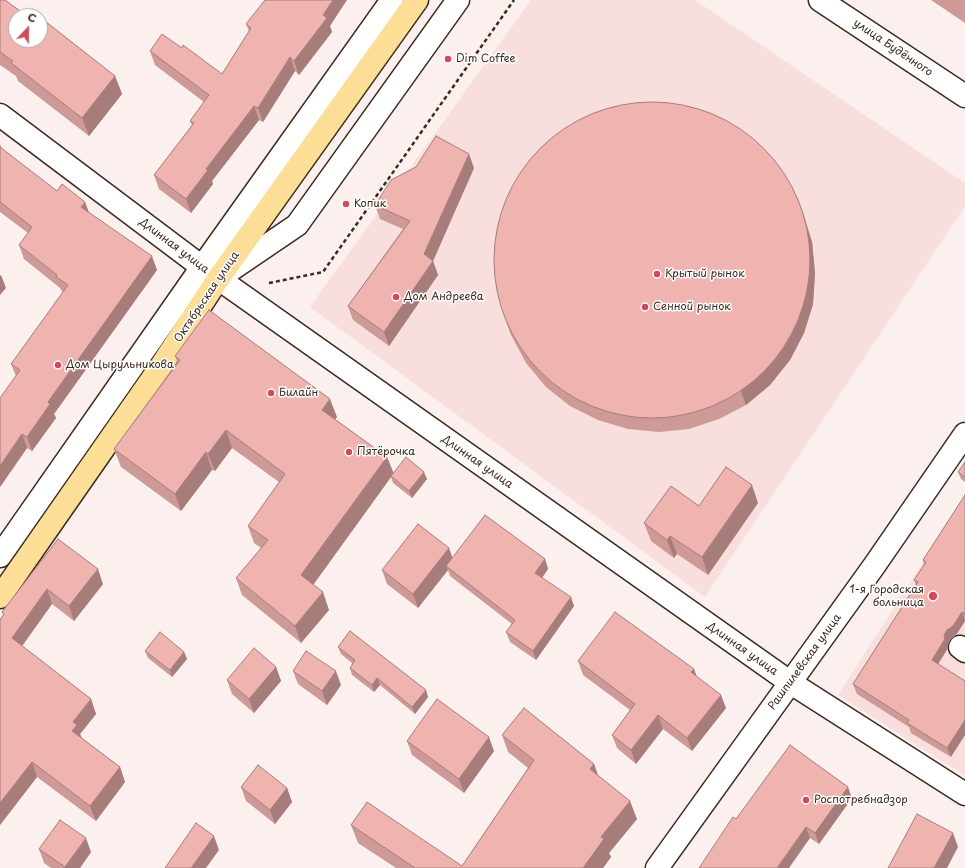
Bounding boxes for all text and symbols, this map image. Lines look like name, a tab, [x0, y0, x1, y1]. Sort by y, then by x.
north arrow	[8, 8, 48, 48]
text: С	[25, 8, 39, 27]
street label: улица Будённого	[851, 17, 935, 79]
place label: Dim Coffee	[456, 52, 516, 66]
marker: Dim Coffee	[443, 54, 453, 64]
place label: Копик	[354, 197, 386, 211]
marker: Копик	[341, 199, 351, 209]
street label: Длинная улица	[137, 216, 211, 276]
street label: Октябрьская улица	[172, 249, 242, 345]
place label: Крытый рынок	[665, 267, 745, 281]
marker: Крытый рынок	[652, 269, 662, 279]
place label: Дом Андреева	[404, 290, 484, 304]
marker: Дом Андреева	[391, 292, 401, 302]
place label: Сенной рынок	[653, 300, 731, 314]
marker: Сенной рынок	[640, 302, 650, 312]
place label: Дом Цырульникова	[66, 358, 174, 372]
marker: Дом Цырульникова	[53, 360, 63, 370]
place label: Билайн	[279, 386, 318, 400]
marker: Билайн	[266, 388, 276, 398]
street label: Длинная улица	[439, 433, 515, 491]
place label: Пятёрочка	[357, 445, 415, 459]
marker: Пятёрочка	[344, 447, 354, 457]
place label: 1-я Городская больница	[850, 583, 924, 609]
marker: 1-я Городская больница	[927, 590, 939, 602]
street label: Рашпилевская улица	[766, 611, 844, 713]
street label: Длинная улица	[704, 620, 780, 678]
place label: Роспотребнадзор	[814, 793, 908, 807]
marker: Роспотребнадзор	[801, 795, 811, 805]

